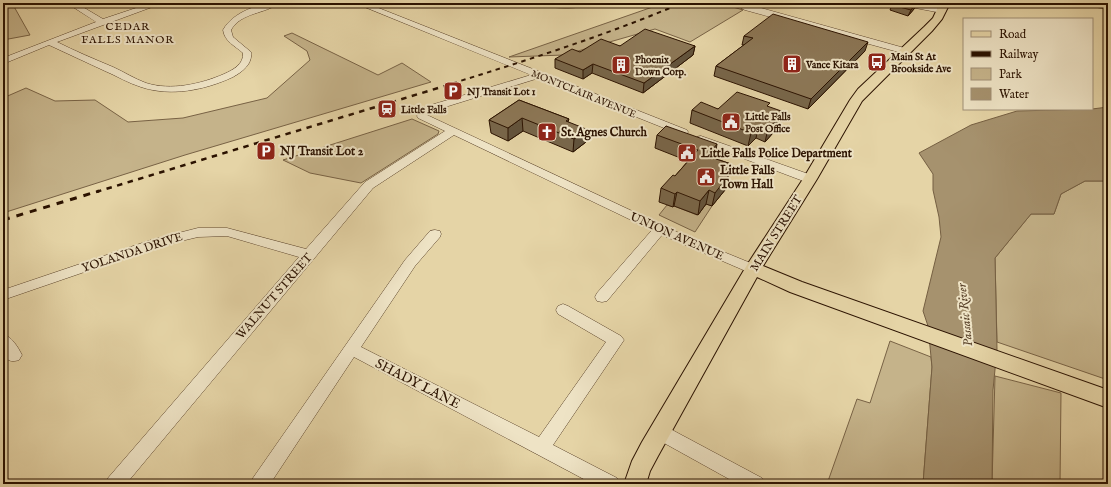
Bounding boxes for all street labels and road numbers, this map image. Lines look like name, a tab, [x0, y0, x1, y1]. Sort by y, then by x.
street label: MONTCLAIR AVENUE	[529, 67, 638, 121]
street label: MAIN STREET	[747, 192, 806, 274]
street label: UNION AVENUE	[628, 209, 726, 264]
street label: YOLANDA DRIVE	[80, 229, 184, 276]
street label: WALNUT STREET	[233, 250, 316, 342]
street label: SHADY LANE	[372, 355, 463, 413]

